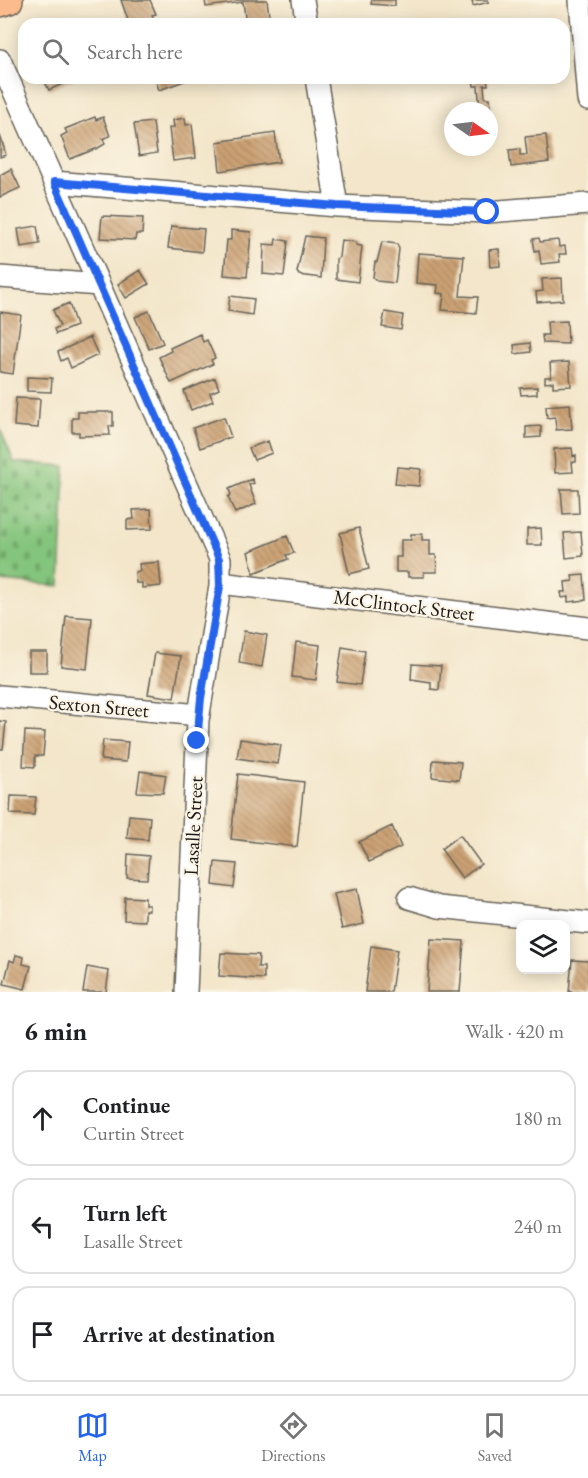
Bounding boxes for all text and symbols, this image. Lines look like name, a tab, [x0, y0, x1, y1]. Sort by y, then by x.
search box	[18, 18, 570, 84]
icon: search	[39, 35, 72, 68]
text: Search here	[87, 37, 182, 66]
north arrow	[444, 102, 498, 156]
route start	[473, 198, 499, 224]
street label: McClintock Street	[332, 583, 477, 627]
street label: Sexton Street	[48, 689, 151, 723]
route end	[183, 727, 209, 753]
street label: Lasalle Street	[177, 775, 209, 876]
map controls	[516, 920, 570, 974]
button: layers	[516, 920, 570, 974]
text: 6 min	[24, 1014, 87, 1048]
text: Walk · 420 m	[465, 1018, 564, 1044]
text: Continue	[83, 1091, 170, 1120]
icon: ahead	[26, 1102, 59, 1135]
text: 180 m	[514, 1105, 562, 1131]
text: Curtin Street	[83, 1120, 184, 1146]
text: Turn left	[83, 1199, 167, 1228]
icon: left	[26, 1210, 59, 1243]
text: 240 m	[514, 1213, 562, 1239]
text: Lasalle Street	[83, 1228, 182, 1254]
icon: arrive	[26, 1318, 59, 1351]
text: Arrive at destination	[83, 1320, 275, 1349]
tab: Map	[76, 1409, 109, 1466]
tab: Directions	[261, 1409, 326, 1466]
tab: Saved	[478, 1409, 512, 1466]

